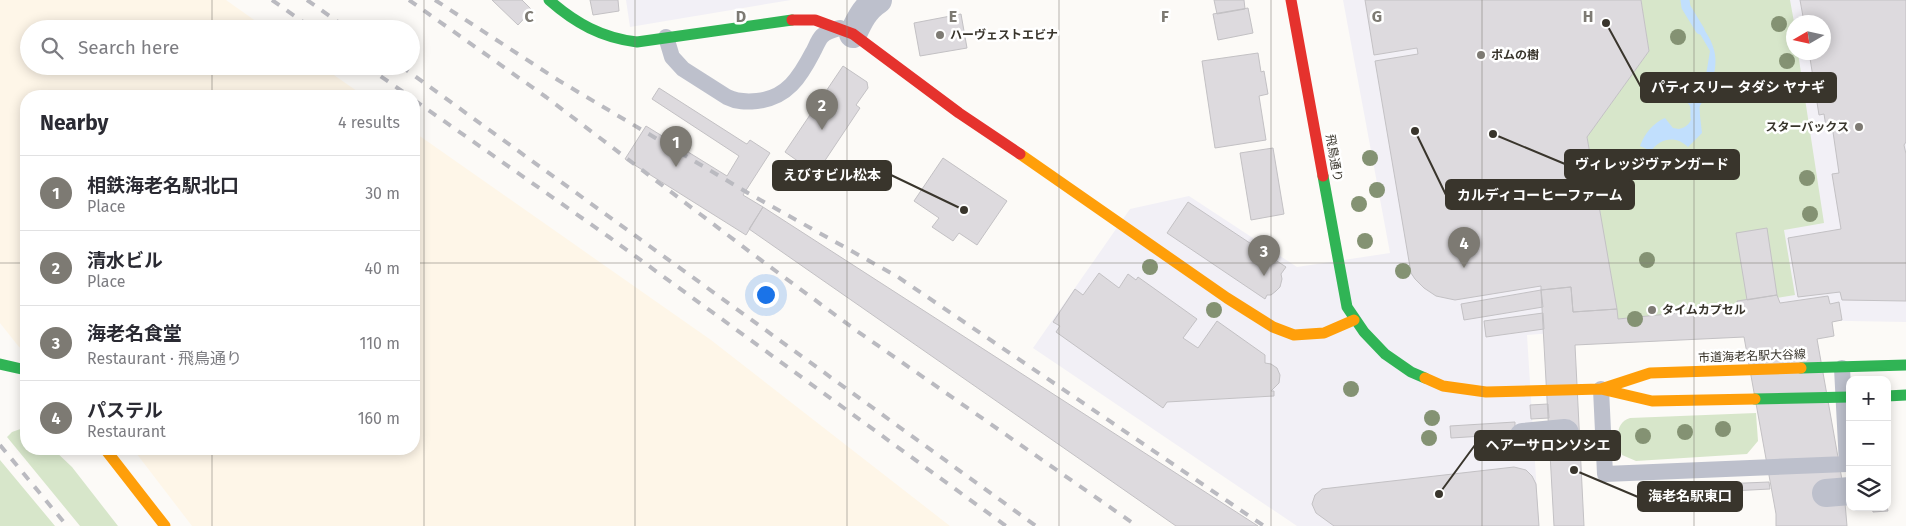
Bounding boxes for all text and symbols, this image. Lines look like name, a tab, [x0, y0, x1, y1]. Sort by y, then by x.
text: C	[524, 7, 534, 26]
text: D	[736, 7, 746, 26]
text: E	[949, 7, 957, 26]
text: F	[1161, 7, 1169, 26]
text: G	[1372, 7, 1382, 26]
text: H	[1583, 7, 1593, 26]
north arrow	[1786, 15, 1831, 60]
search box	[20, 20, 420, 75]
place label: ハーヴェストエビナ	[950, 28, 1058, 42]
marker: ハーヴェストエビナ	[934, 29, 946, 41]
icon: search	[38, 34, 66, 62]
text: Search here	[78, 36, 179, 59]
place label: ポムの樹	[1491, 48, 1539, 62]
marker: ポムの樹	[1475, 49, 1487, 61]
callout: パティスリー タダシ ヤナギ	[1641, 73, 1836, 102]
text: パティスリー タダシ ヤナギ	[1651, 79, 1825, 96]
pin: 2	[806, 89, 838, 130]
text: Nearby	[40, 110, 108, 136]
text: 4 results	[338, 113, 400, 132]
place label: スターバックス	[1765, 120, 1849, 134]
marker: スターバックス	[1853, 121, 1865, 133]
pin: 1	[660, 126, 692, 167]
street label: 飛鳥通り	[1323, 133, 1345, 183]
callout: ヴィレッジヴァンガード	[1565, 150, 1739, 179]
text: ヴィレッジヴァンガード	[1575, 156, 1729, 173]
callout: えびすビル松本	[773, 161, 891, 190]
text: えびすビル松本	[783, 167, 881, 184]
text: 相鉄海老名駅北口	[87, 174, 239, 197]
callout: カルディコーヒーファーム	[1446, 180, 1634, 209]
text: 1	[52, 184, 60, 203]
text: 30 m	[365, 184, 400, 203]
text: カルディコーヒーファーム	[1457, 187, 1623, 204]
text: Place	[87, 197, 126, 216]
pin: 4	[1448, 227, 1480, 268]
pin: 3	[1248, 235, 1280, 276]
text: 清水ビル	[87, 249, 163, 272]
text: 2	[52, 259, 60, 278]
text: 40 m	[365, 259, 400, 278]
text: Place	[87, 272, 126, 291]
your location	[753, 282, 779, 308]
place label: タイムカプセル	[1662, 303, 1746, 317]
marker: タイムカプセル	[1646, 304, 1658, 316]
text: 海老名食堂	[87, 322, 182, 345]
text: 3	[52, 334, 60, 353]
text: 110 m	[359, 334, 400, 353]
street label: 市道海老名駅大谷線	[1698, 347, 1806, 365]
text: Restaurant · 飛鳥通り	[87, 349, 242, 368]
map controls	[1846, 376, 1891, 511]
button: +	[1846, 376, 1891, 421]
text: パステル	[87, 399, 163, 422]
text: 4	[51, 409, 61, 428]
text: 160 m	[358, 409, 400, 428]
button: −	[1846, 421, 1891, 466]
text: Restaurant	[87, 422, 166, 441]
callout: ヘアーサロンソシエ	[1475, 431, 1620, 460]
text: ヘアーサロンソシエ	[1486, 437, 1610, 454]
button: layers	[1846, 466, 1891, 511]
callout: 海老名駅東口	[1638, 482, 1742, 511]
text: 海老名駅東口	[1648, 488, 1732, 505]

